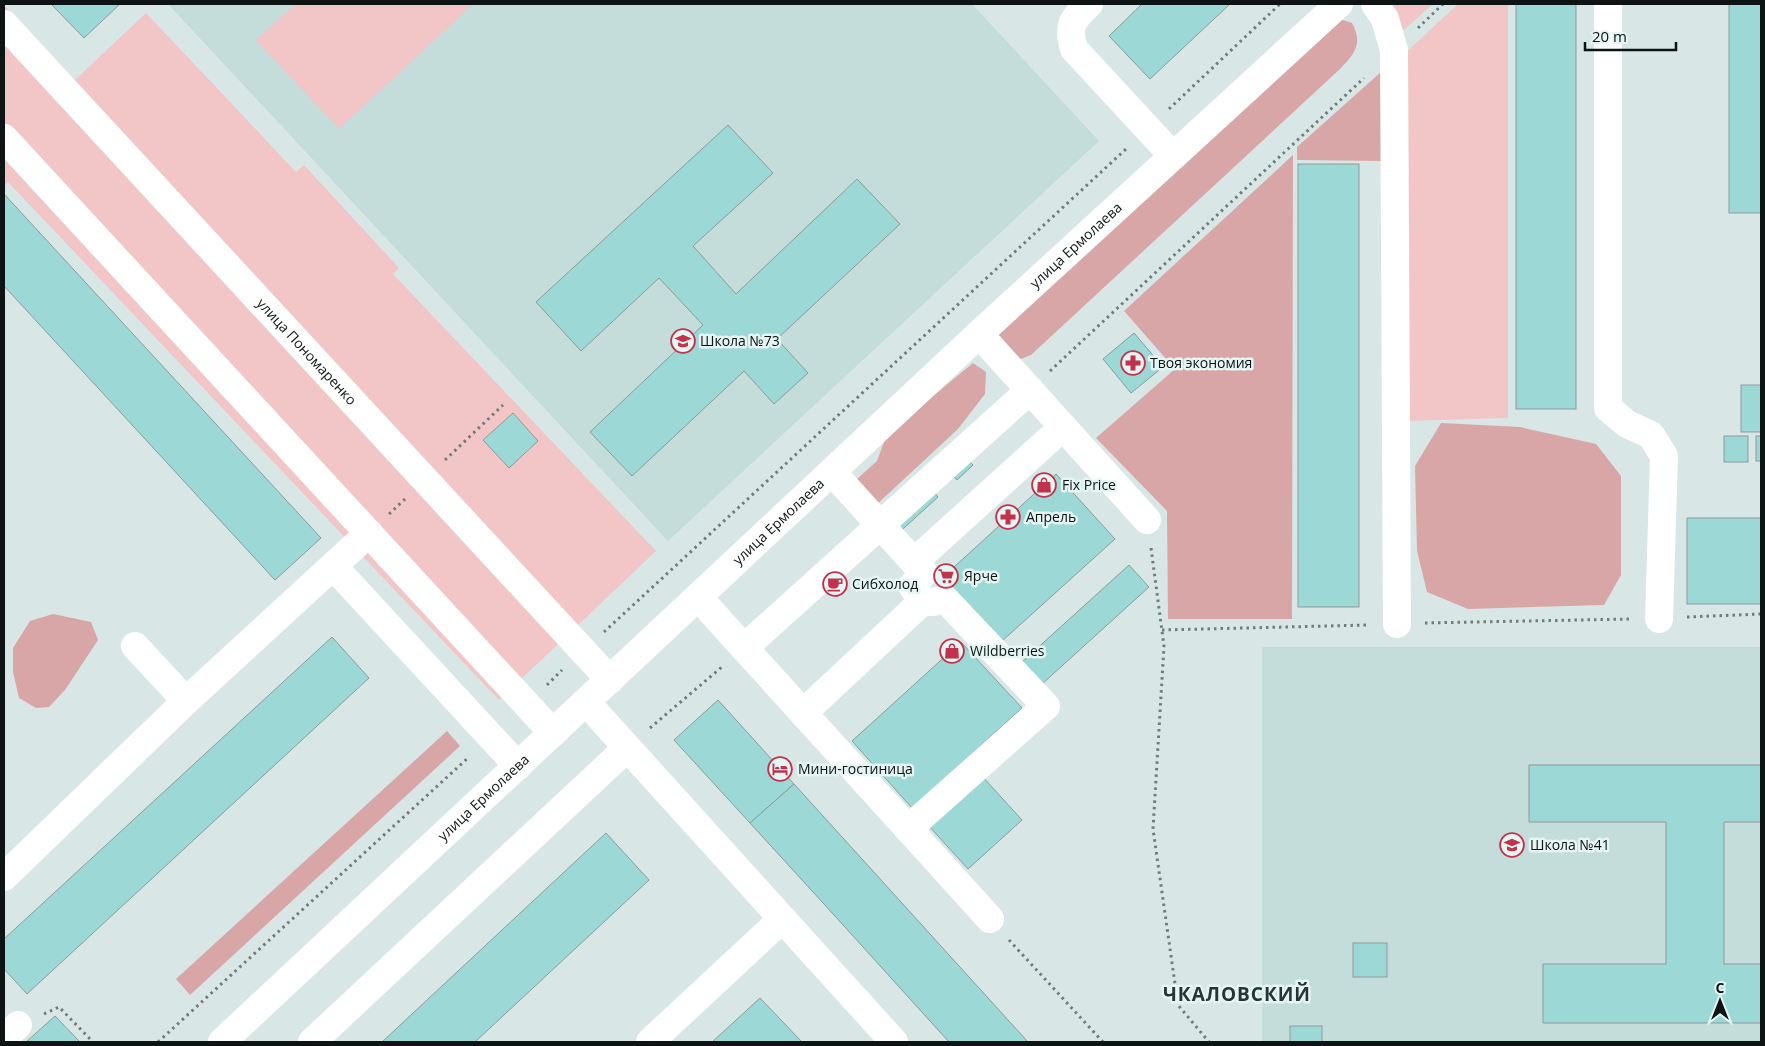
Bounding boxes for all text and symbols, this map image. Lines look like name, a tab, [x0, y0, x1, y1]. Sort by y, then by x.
scale bar	[1585, 20, 1676, 52]
text: 20 m	[1592, 26, 1627, 46]
street label: улица Ермолаева	[1025, 198, 1126, 292]
street label: улица Пономаренко	[253, 294, 361, 409]
school or university icon: Школа №73	[670, 328, 696, 354]
place label: Школа №73	[700, 331, 780, 350]
pharmacy icon: Твоя экономия	[1120, 350, 1146, 376]
place label: Твоя экономия	[1150, 353, 1252, 372]
shop icon: Fix Price	[1031, 472, 1057, 498]
street label: улица Ермолаева	[728, 474, 828, 569]
place label: Fix Price	[1062, 475, 1116, 494]
pharmacy icon: Апрель	[995, 504, 1021, 530]
place label: Апрель	[1026, 507, 1076, 526]
supermarket icon: Ярче	[933, 563, 959, 589]
place label: Ярче	[964, 566, 998, 585]
cafe icon: Сибхолод	[822, 571, 848, 597]
place label: Сибхолод	[852, 574, 918, 593]
shop icon: Wildberries	[939, 638, 965, 664]
place label: Wildberries	[970, 641, 1045, 660]
street label: улица Ермолаева	[433, 750, 533, 845]
hotel icon: Мини-гостиница	[767, 756, 793, 782]
place label: Мини-гостиница	[798, 759, 913, 778]
school or university icon: Школа №41	[1499, 832, 1525, 858]
place label: Школа №41	[1530, 835, 1610, 854]
north arrow	[1695, 976, 1745, 1026]
text: С	[1716, 978, 1725, 997]
district label: ЧКАЛОВСКИЙ	[1163, 981, 1311, 1007]

